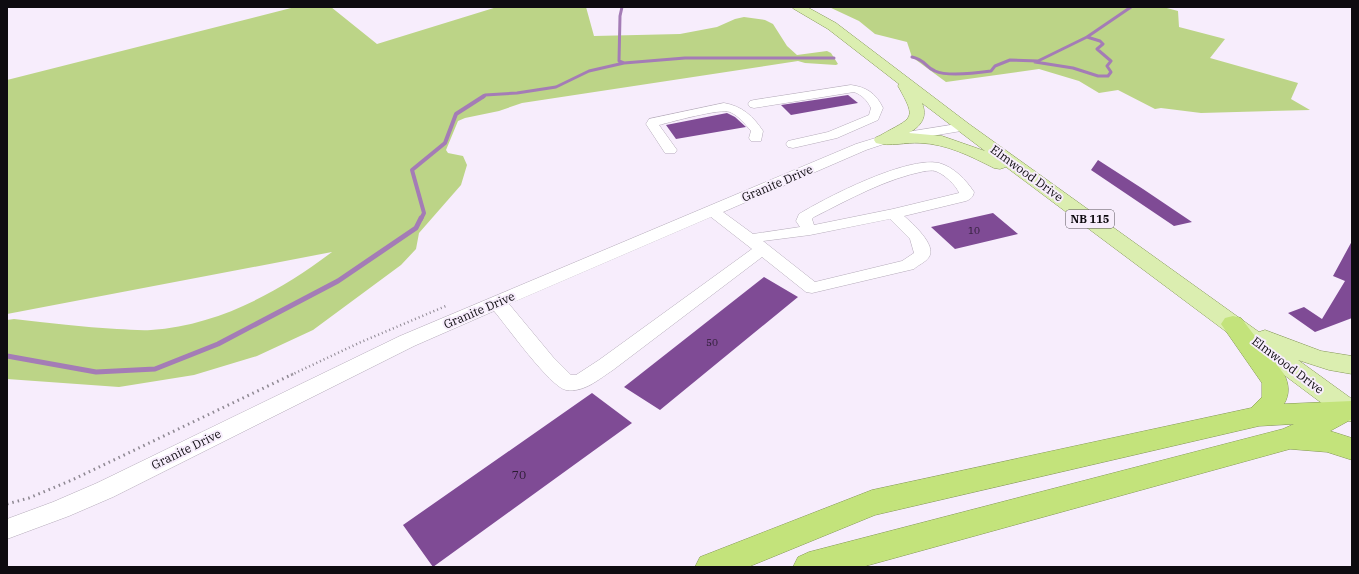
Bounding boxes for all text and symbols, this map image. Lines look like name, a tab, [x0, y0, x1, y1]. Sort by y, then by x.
street label: Elmwood Drive	[988, 142, 1066, 204]
street label: Granite Drive	[739, 161, 815, 205]
road number: NB 115	[1066, 210, 1114, 228]
house number: 10	[968, 224, 980, 237]
street label: Granite Drive	[441, 288, 517, 332]
street label: Elmwood Drive	[1249, 333, 1327, 397]
house number: 50	[706, 336, 718, 349]
street label: Granite Drive	[149, 426, 223, 472]
house number: 70	[512, 467, 526, 482]

